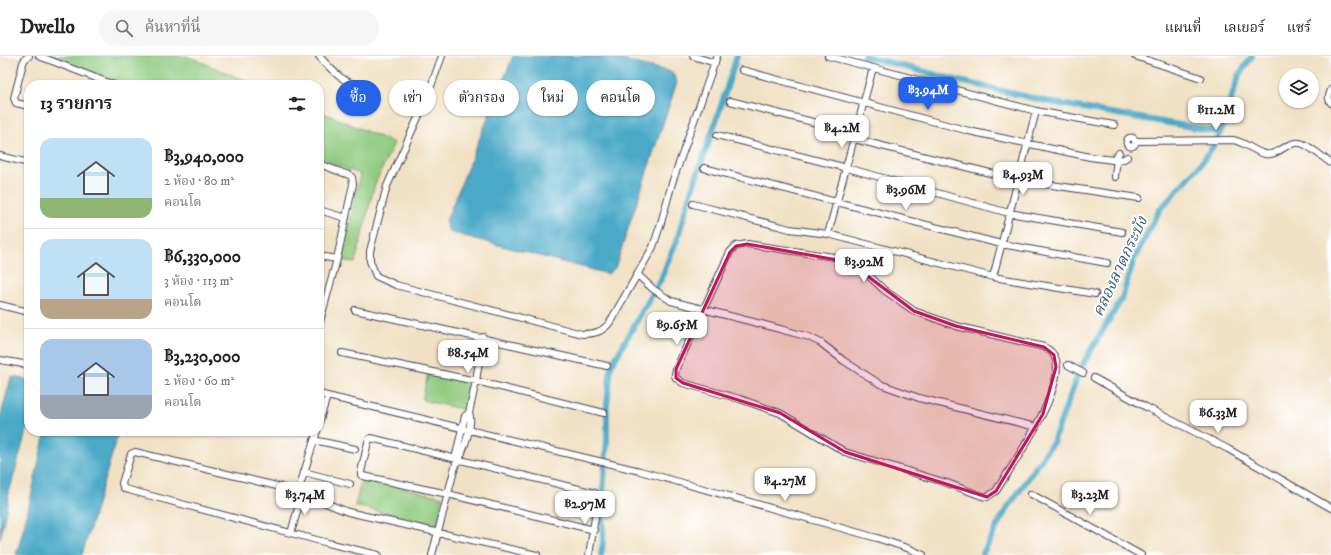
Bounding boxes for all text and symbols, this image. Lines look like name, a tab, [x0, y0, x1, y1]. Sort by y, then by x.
search box	[99, 10, 379, 46]
text: Dwello	[20, 16, 75, 39]
icon: search	[113, 17, 135, 39]
text: ค้นหาที่นี่	[145, 18, 201, 37]
text: แผนที่	[1165, 19, 1201, 37]
text: เลเยอร์	[1223, 19, 1265, 37]
text: แชร์	[1287, 19, 1311, 37]
map controls	[1279, 68, 1319, 108]
button: layers	[1279, 68, 1319, 108]
pin: ฿3.94M	[895, 77, 961, 111]
chip: ซื้อ	[336, 80, 381, 116]
chip: เช่า	[389, 80, 436, 116]
chip: ตัวกรอง	[444, 80, 519, 116]
chip: ใหม่	[527, 80, 578, 116]
chip: คอนโด	[586, 80, 655, 116]
text: ฿3.94M	[907, 82, 949, 98]
text: 13 รายการ	[40, 93, 112, 115]
icon: filters	[286, 93, 308, 115]
pin: ฿11.2M	[1183, 97, 1249, 131]
text: ฿11.2M	[1197, 102, 1235, 118]
pin: ฿4.2M	[814, 115, 870, 149]
text: ฿4.2M	[824, 120, 860, 136]
text: ฿3,940,000	[164, 146, 244, 168]
icon: home	[72, 154, 120, 202]
pin: ฿4.93M	[990, 162, 1056, 196]
text: ฿4.93M	[1002, 167, 1044, 183]
text: 2 ห้อง · 80 m²	[164, 173, 234, 189]
pin: ฿3.96M	[873, 177, 939, 211]
text: ฿3.96M	[886, 182, 926, 198]
text: คอนโด	[164, 194, 202, 210]
water label: คลองลาดกระบัง	[1088, 212, 1152, 320]
text: ฿6,330,000	[164, 246, 241, 268]
pin: ฿3.92M	[831, 249, 897, 283]
text: ฿3.92M	[844, 254, 884, 270]
icon: home	[72, 255, 120, 303]
text: 3 ห้อง · 113 m²	[164, 273, 233, 289]
text: คอนโด	[164, 294, 202, 310]
pin: ฿9.65M	[644, 312, 710, 346]
text: ฿9.65M	[656, 317, 698, 333]
pin: ฿8.54M	[435, 340, 501, 374]
text: ฿8.54M	[447, 345, 489, 361]
text: ฿3,230,000	[164, 346, 240, 368]
icon: home	[72, 355, 120, 403]
text: 2 ห้อง · 60 m²	[164, 373, 234, 389]
text: คอนโด	[164, 394, 202, 410]
pin: ฿6.33M	[1185, 400, 1251, 434]
text: ฿6.33M	[1199, 405, 1237, 421]
pin: ฿4.27M	[752, 468, 818, 502]
text: ฿4.27M	[764, 473, 806, 489]
pin: ฿3.74M	[272, 482, 338, 516]
pin: ฿3.23M	[1057, 482, 1123, 516]
text: ฿3.74M	[285, 487, 325, 503]
text: ฿3.23M	[1071, 487, 1109, 503]
pin: ฿2.97M	[552, 491, 618, 525]
text: ฿2.97M	[564, 496, 606, 512]

